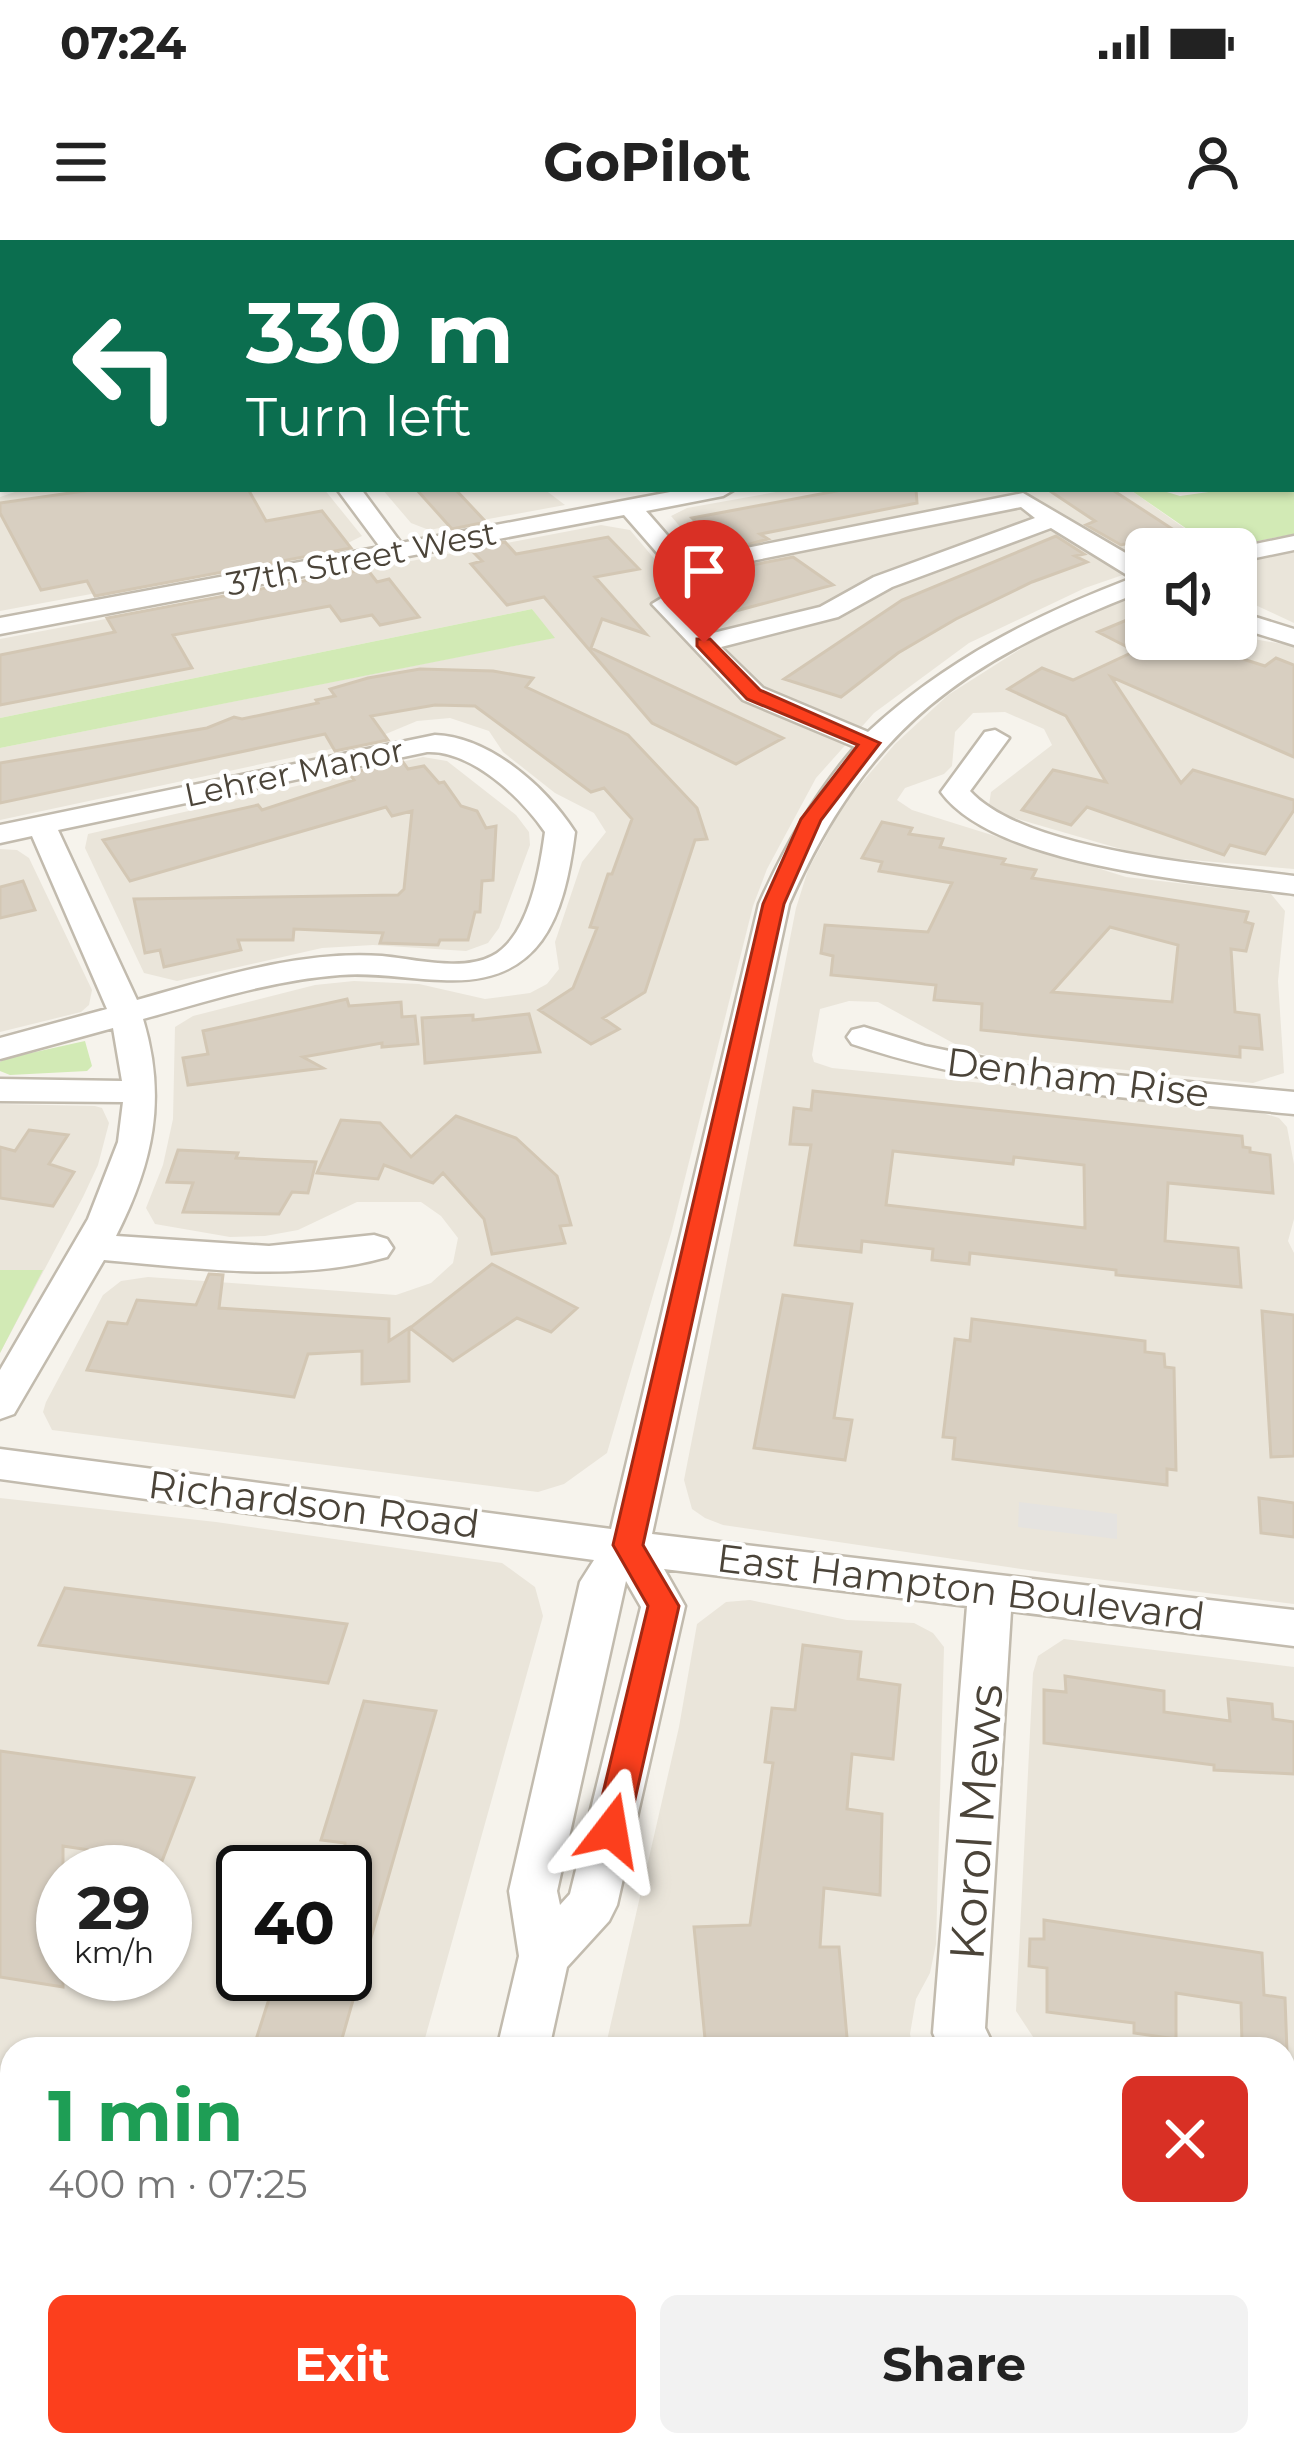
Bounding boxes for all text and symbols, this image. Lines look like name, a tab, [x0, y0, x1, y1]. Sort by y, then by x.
text: 07:24	[60, 15, 186, 70]
icon: menu	[48, 129, 114, 195]
text: GoPilot	[543, 129, 751, 195]
icon: person	[1180, 129, 1246, 195]
text: 330 m	[246, 282, 514, 384]
icon: left	[48, 288, 204, 444]
text: Turn left	[246, 384, 472, 450]
street label: 37th Street West	[223, 512, 499, 604]
pin	[653, 520, 755, 643]
map controls	[1125, 528, 1257, 660]
button: sound	[1125, 528, 1257, 660]
icon: arrive	[671, 538, 737, 604]
street label: Lehrer Manor	[181, 729, 407, 815]
street label: Denham Rise	[944, 1037, 1212, 1117]
street label: Richardson Road	[146, 1460, 482, 1548]
street label: East Hampton Boulevard	[714, 1533, 1208, 1641]
street label: Korol Mews	[937, 1682, 1015, 1962]
position arrow	[548, 1767, 674, 1893]
speed limit sign: 40	[216, 1845, 372, 2001]
text: 29	[77, 1871, 151, 1944]
text: km/h	[74, 1934, 154, 1971]
text: 1 min	[48, 2071, 244, 2159]
button: close	[1122, 2076, 1248, 2202]
text: 400 m · 07:25	[48, 2160, 307, 2208]
button: Exit	[48, 2295, 636, 2433]
button: Share	[660, 2295, 1248, 2433]

